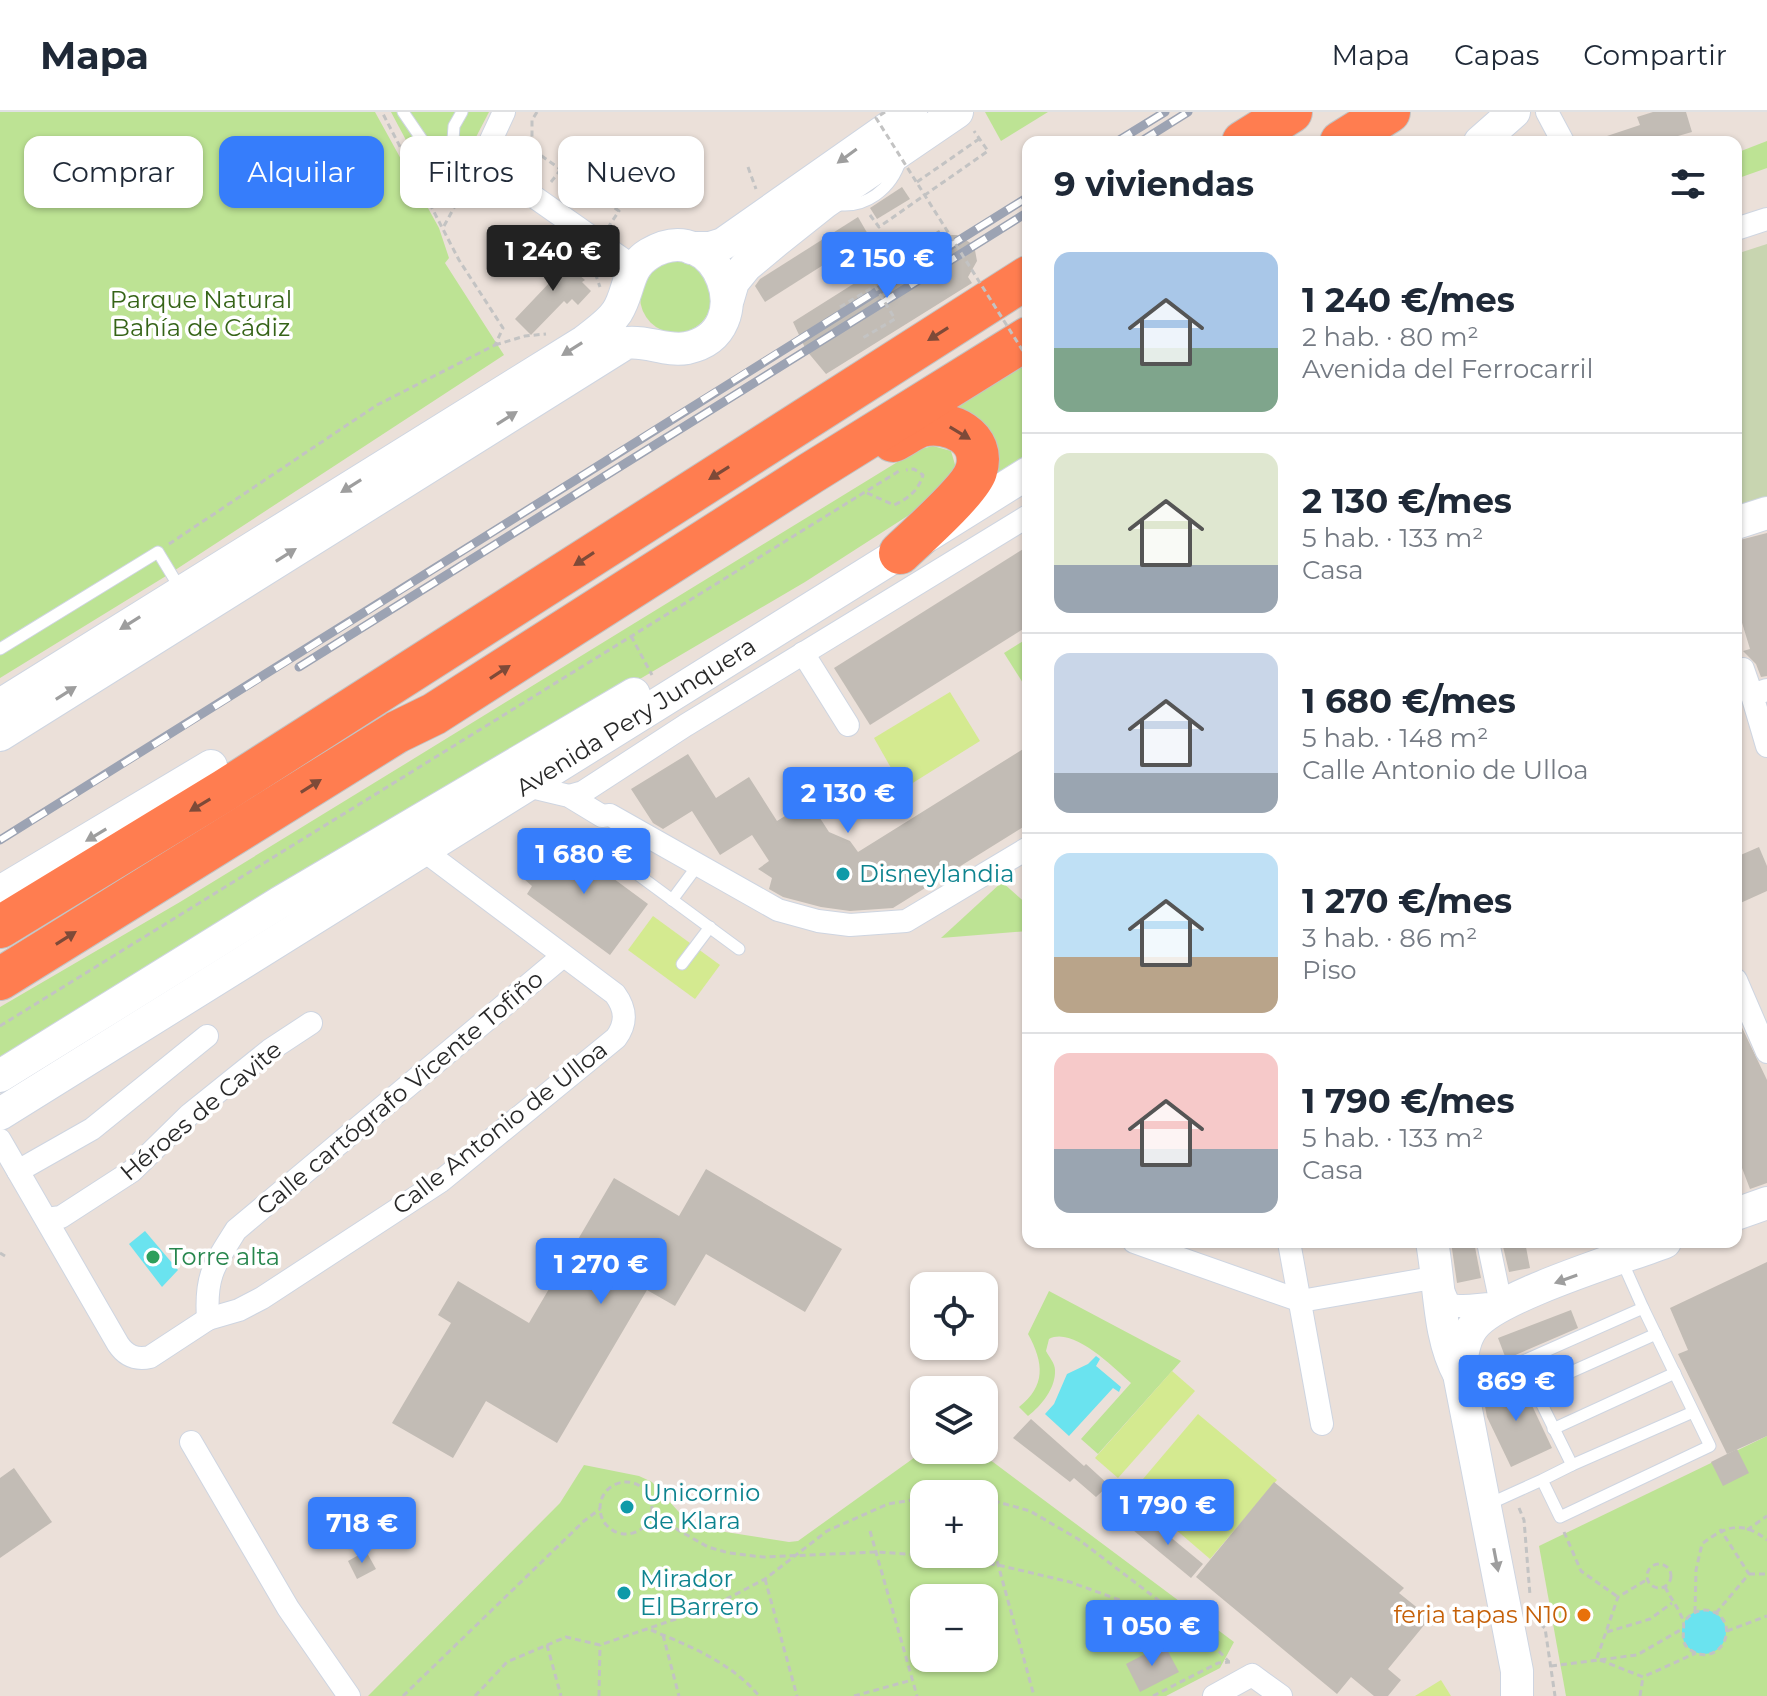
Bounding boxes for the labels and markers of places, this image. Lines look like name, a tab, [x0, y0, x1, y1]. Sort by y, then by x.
pin: 1 240 €	[479, 225, 627, 293]
pin: 2 150 €	[813, 232, 961, 300]
pin: 2 130 €	[774, 767, 922, 835]
pin: 1 680 €	[510, 828, 658, 896]
place label: Disneylandia	[859, 859, 1014, 888]
marker: Disneylandia	[834, 865, 852, 883]
pin: 1 270 €	[527, 1238, 675, 1306]
place label: Torre alta	[169, 1242, 280, 1271]
marker: Torre alta	[144, 1248, 162, 1266]
pin: 869 €	[1460, 1355, 1572, 1423]
place label: Unicornio de Klara	[643, 1478, 760, 1535]
pin: 1 790 €	[1094, 1479, 1242, 1547]
pin: 718 €	[306, 1497, 418, 1565]
marker: Unicornio de Klara	[618, 1498, 636, 1516]
place label: Mirador El Barrero	[640, 1564, 759, 1621]
marker: Mirador El Barrero	[615, 1584, 633, 1602]
pin: 1 050 €	[1078, 1600, 1226, 1668]
place label: feria tapas N10	[1393, 1600, 1568, 1629]
marker: feria tapas N10	[1575, 1606, 1593, 1624]

